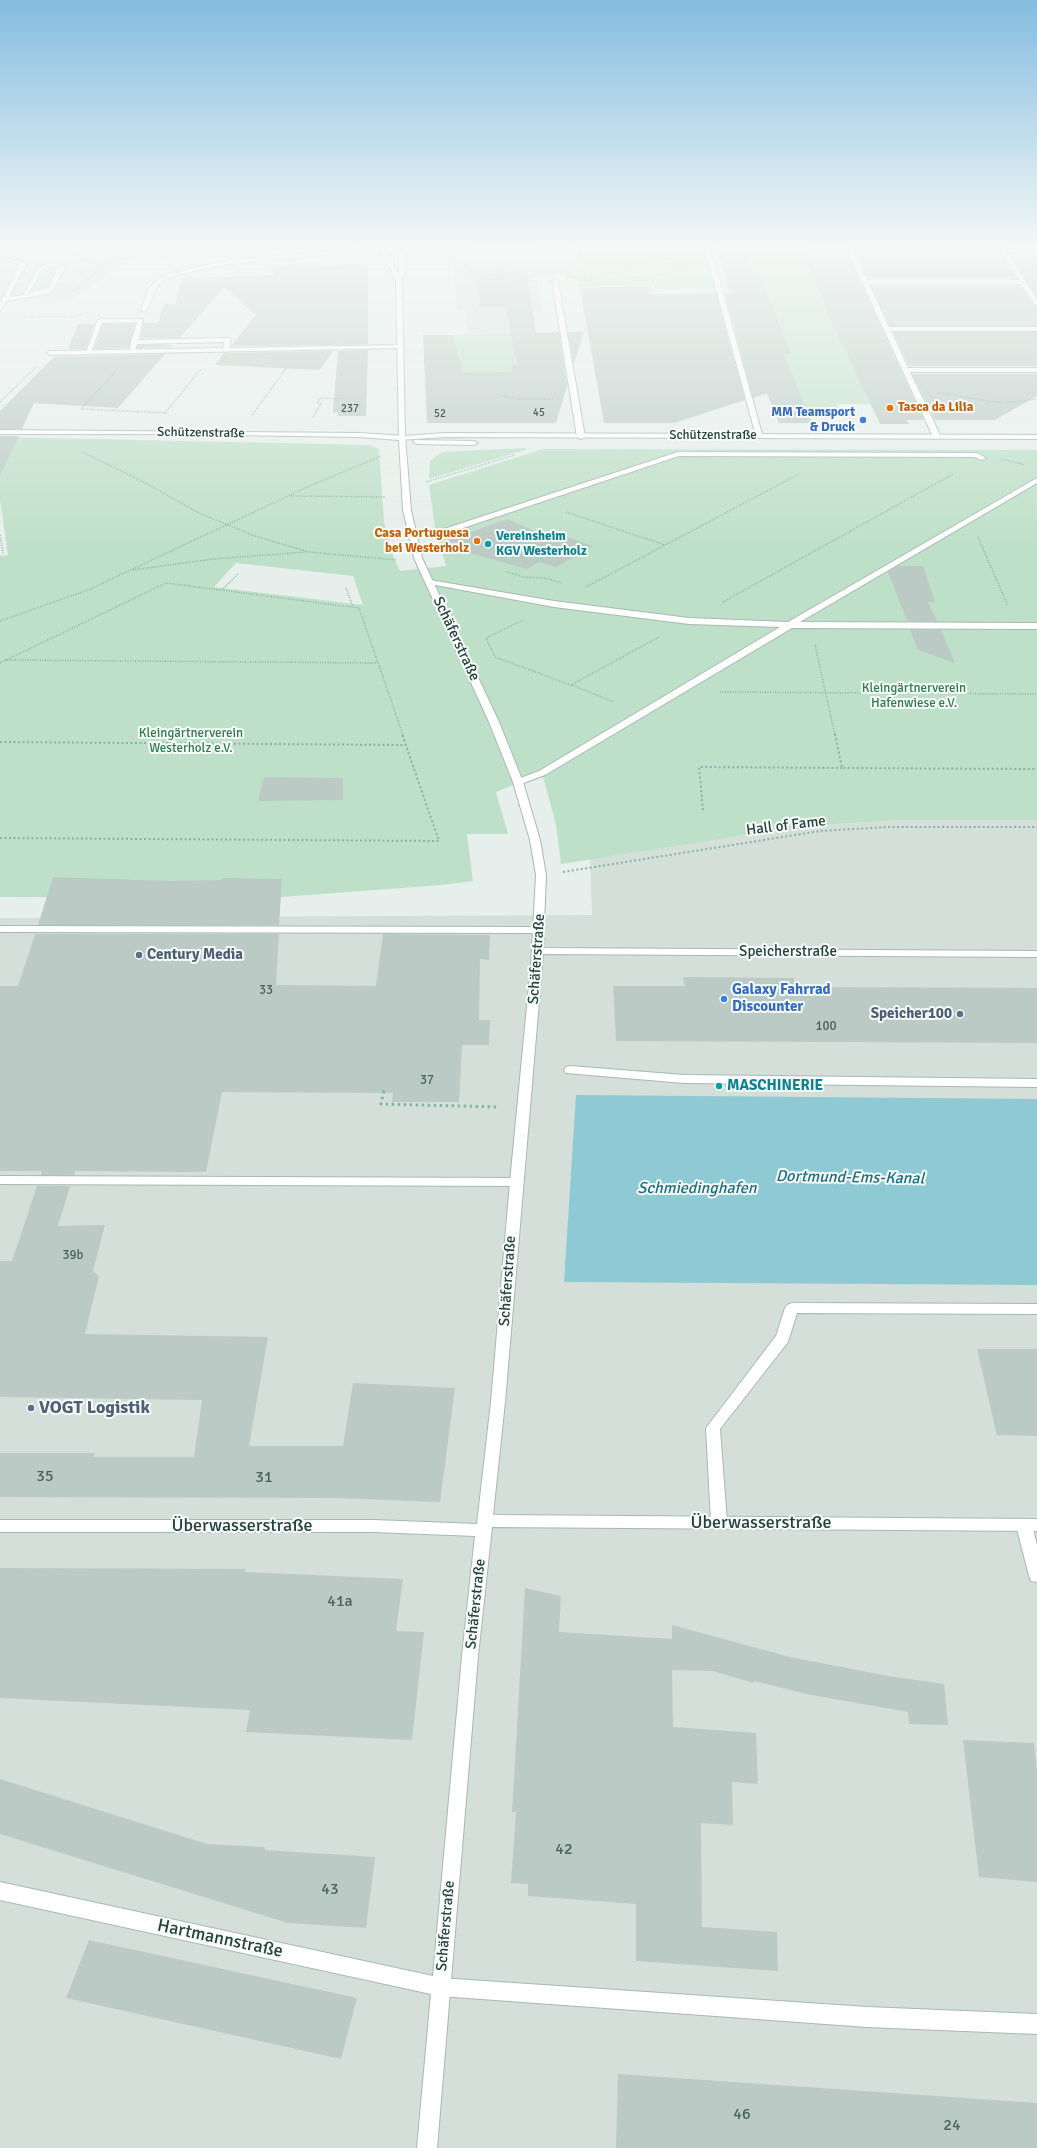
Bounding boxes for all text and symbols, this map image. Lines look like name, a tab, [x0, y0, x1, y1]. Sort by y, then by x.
place label: Tasca da Lilia	[898, 400, 973, 416]
house number: 237	[341, 402, 359, 416]
marker: Tasca da Lilia	[885, 403, 895, 413]
place label: MM Teamsport & Druck	[771, 405, 855, 436]
house number: 45	[533, 406, 545, 420]
house number: 52	[434, 407, 446, 421]
marker: MM Teamsport & Druck	[858, 415, 868, 425]
street label: Schützenstraße	[157, 424, 245, 442]
street label: Schützenstraße	[669, 428, 757, 444]
place label: Casa Portuguesa bei Westerholz	[374, 526, 469, 557]
place label: Vereinsheim KGV Westerholz	[496, 529, 587, 560]
marker: Casa Portuguesa bei Westerholz	[472, 536, 482, 546]
marker: Vereinsheim KGV Westerholz	[483, 539, 493, 549]
street label: Schäferstraße	[429, 594, 483, 684]
park label: Kleingärtnerverein Hafenwiese e.V.	[862, 681, 966, 712]
park label: Kleingärtnerverein Westerholz e.V.	[139, 726, 243, 757]
street label: Hall of Fame	[745, 812, 827, 840]
street label: Schäferstraße	[525, 913, 549, 1005]
street label: Speicherstraße	[739, 943, 837, 961]
place label: Century Media	[147, 946, 243, 964]
marker: Century Media	[134, 950, 144, 960]
place label: Galaxy Fahrrad Discounter	[732, 981, 831, 1016]
house number: 33	[259, 983, 273, 999]
marker: Galaxy Fahrrad Discounter	[719, 994, 729, 1004]
place label: Speicher100	[871, 1005, 952, 1023]
marker: Speicher100	[955, 1009, 965, 1019]
house number: 100	[815, 1019, 837, 1035]
house number: 37	[420, 1073, 434, 1089]
place label: MASCHINERIE	[727, 1077, 823, 1095]
marker: MASCHINERIE	[714, 1081, 724, 1091]
water label: Dortmund-Ems-Kanal	[776, 1167, 924, 1189]
water label: Schmiedinghafen	[638, 1179, 756, 1199]
street label: Schäferstraße	[496, 1235, 520, 1327]
house number: 39b	[63, 1248, 83, 1264]
place label: VOGT Logistik	[39, 1397, 150, 1419]
marker: VOGT Logistik	[26, 1403, 36, 1413]
house number: 35	[36, 1467, 54, 1487]
house number: 31	[255, 1468, 273, 1488]
street label: Überwasserstraße	[691, 1512, 831, 1534]
street label: Überwasserstraße	[172, 1515, 312, 1537]
street label: Schäferstraße	[462, 1558, 490, 1650]
house number: 41a	[327, 1592, 353, 1612]
house number: 42	[555, 1840, 573, 1860]
house number: 43	[321, 1880, 339, 1900]
street label: Schäferstraße	[433, 1880, 459, 1972]
street label: Hartmannstraße	[155, 1915, 285, 1963]
house number: 46	[733, 2105, 751, 2125]
house number: 24	[943, 2116, 961, 2136]

